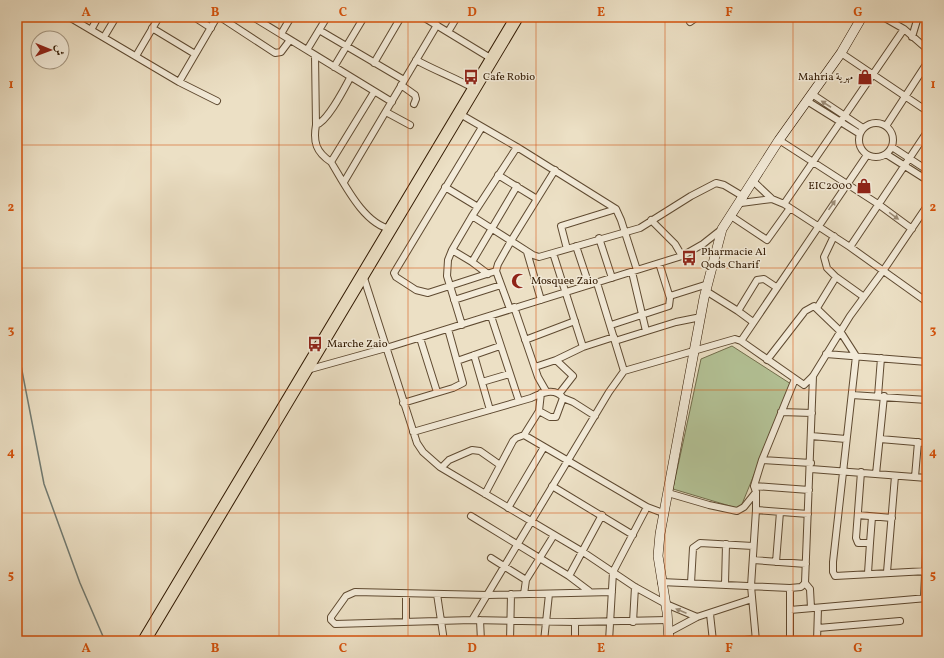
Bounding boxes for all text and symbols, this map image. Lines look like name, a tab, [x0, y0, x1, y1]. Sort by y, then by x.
text: A	[81, 4, 91, 22]
text: B	[211, 4, 220, 22]
text: C	[339, 4, 347, 22]
text: D	[467, 4, 477, 22]
text: E	[597, 4, 605, 22]
text: F	[725, 4, 733, 22]
text: G	[853, 4, 863, 22]
north arrow	[30, 30, 70, 70]
text: ش	[51, 45, 66, 56]
bus stop icon: Cafe Robio	[462, 68, 480, 86]
shop icon: Mahria مهرية	[856, 68, 874, 86]
place label: Cafe Robio	[483, 70, 535, 85]
place label: Mahria مهرية	[798, 70, 853, 85]
text: 1	[8, 76, 14, 94]
text: 1	[930, 76, 936, 94]
one-way arrow	[820, 100, 832, 107]
shop icon: EIC2000	[855, 177, 873, 195]
place label: EIC2000	[808, 179, 852, 194]
text: 2	[8, 199, 15, 217]
one-way arrow	[828, 199, 836, 210]
text: 2	[930, 199, 937, 217]
one-way arrow	[889, 211, 899, 219]
place label: Pharmacie Al Qods Charif	[701, 245, 766, 273]
bus stop icon: Pharmacie Al Qods Charif	[680, 249, 698, 267]
mosque icon: Mosquee Zaio	[510, 272, 528, 290]
place label: Mosquee Zaio	[531, 274, 598, 289]
text: 3	[8, 322, 15, 340]
text: 3	[930, 322, 937, 340]
bus stop icon: Marche Zaio	[306, 335, 324, 353]
place label: Marche Zaio	[327, 337, 388, 352]
text: 4	[7, 444, 15, 462]
text: 4	[929, 444, 937, 462]
text: 5	[8, 567, 14, 585]
text: 5	[930, 567, 936, 585]
one-way arrow	[675, 607, 687, 613]
text: A	[81, 640, 91, 658]
text: B	[211, 640, 220, 658]
text: C	[339, 640, 347, 658]
text: D	[467, 640, 477, 658]
text: E	[597, 640, 605, 658]
text: F	[725, 640, 733, 658]
text: G	[853, 640, 863, 658]

